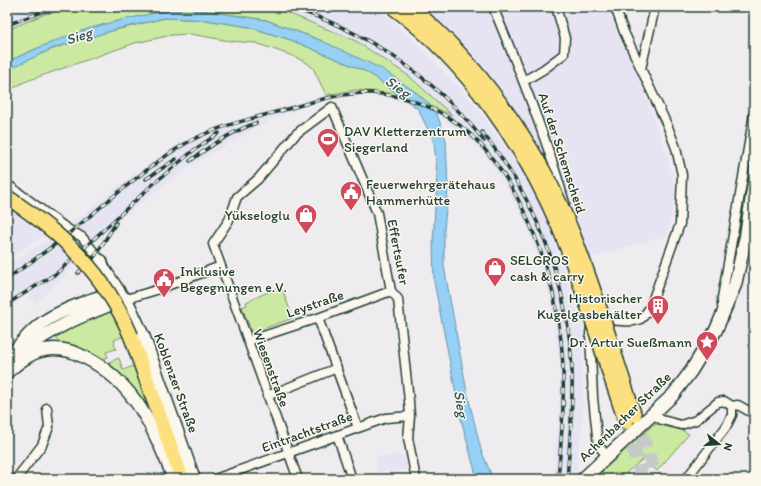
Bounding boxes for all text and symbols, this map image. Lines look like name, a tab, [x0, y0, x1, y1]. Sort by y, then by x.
water label: Sieg	[63, 23, 97, 49]
water label: Sieg	[382, 72, 416, 103]
street label: Auf der Schemscheid	[534, 90, 590, 216]
place label: DAV Kletterzentrum Siegerland	[344, 123, 467, 156]
sports icon: DAV Kletterzentrum Siegerland	[315, 126, 341, 159]
place label: Feuerwehrgerätehaus Hammerhütte	[366, 176, 496, 209]
public building icon: Feuerwehrgerätehaus Hammerhütte	[338, 179, 364, 212]
shop icon: Yükseloglu	[293, 202, 319, 235]
place label: Yükseloglu	[225, 207, 290, 224]
street label: Effertsufer	[383, 218, 413, 287]
place label: SELGROS cash & carry	[510, 252, 585, 285]
shop icon: SELGROS cash & carry	[482, 255, 508, 288]
place label: Inklusive Begegnungen e.V.	[180, 263, 287, 296]
public building icon: Inklusive Begegnungen e.V.	[151, 266, 177, 299]
street label: Leystraße	[284, 286, 346, 322]
place label: Historischer Kugelgasbehälter	[537, 290, 642, 323]
building icon: Historischer Kugelgasbehälter	[645, 293, 671, 326]
street label: Wiesenstraße	[249, 327, 293, 410]
place icon: Dr. Artur Sueßmann	[694, 329, 720, 362]
street label: Koblenzer Straße	[150, 331, 202, 435]
place label: Dr. Artur Sueßmann	[569, 334, 692, 351]
street label: Achenbacher Straße	[575, 368, 675, 465]
water label: Sieg	[450, 389, 473, 421]
street label: Eintrachtstraße	[259, 408, 355, 456]
north arrow	[699, 424, 739, 464]
text: N	[721, 441, 735, 452]

